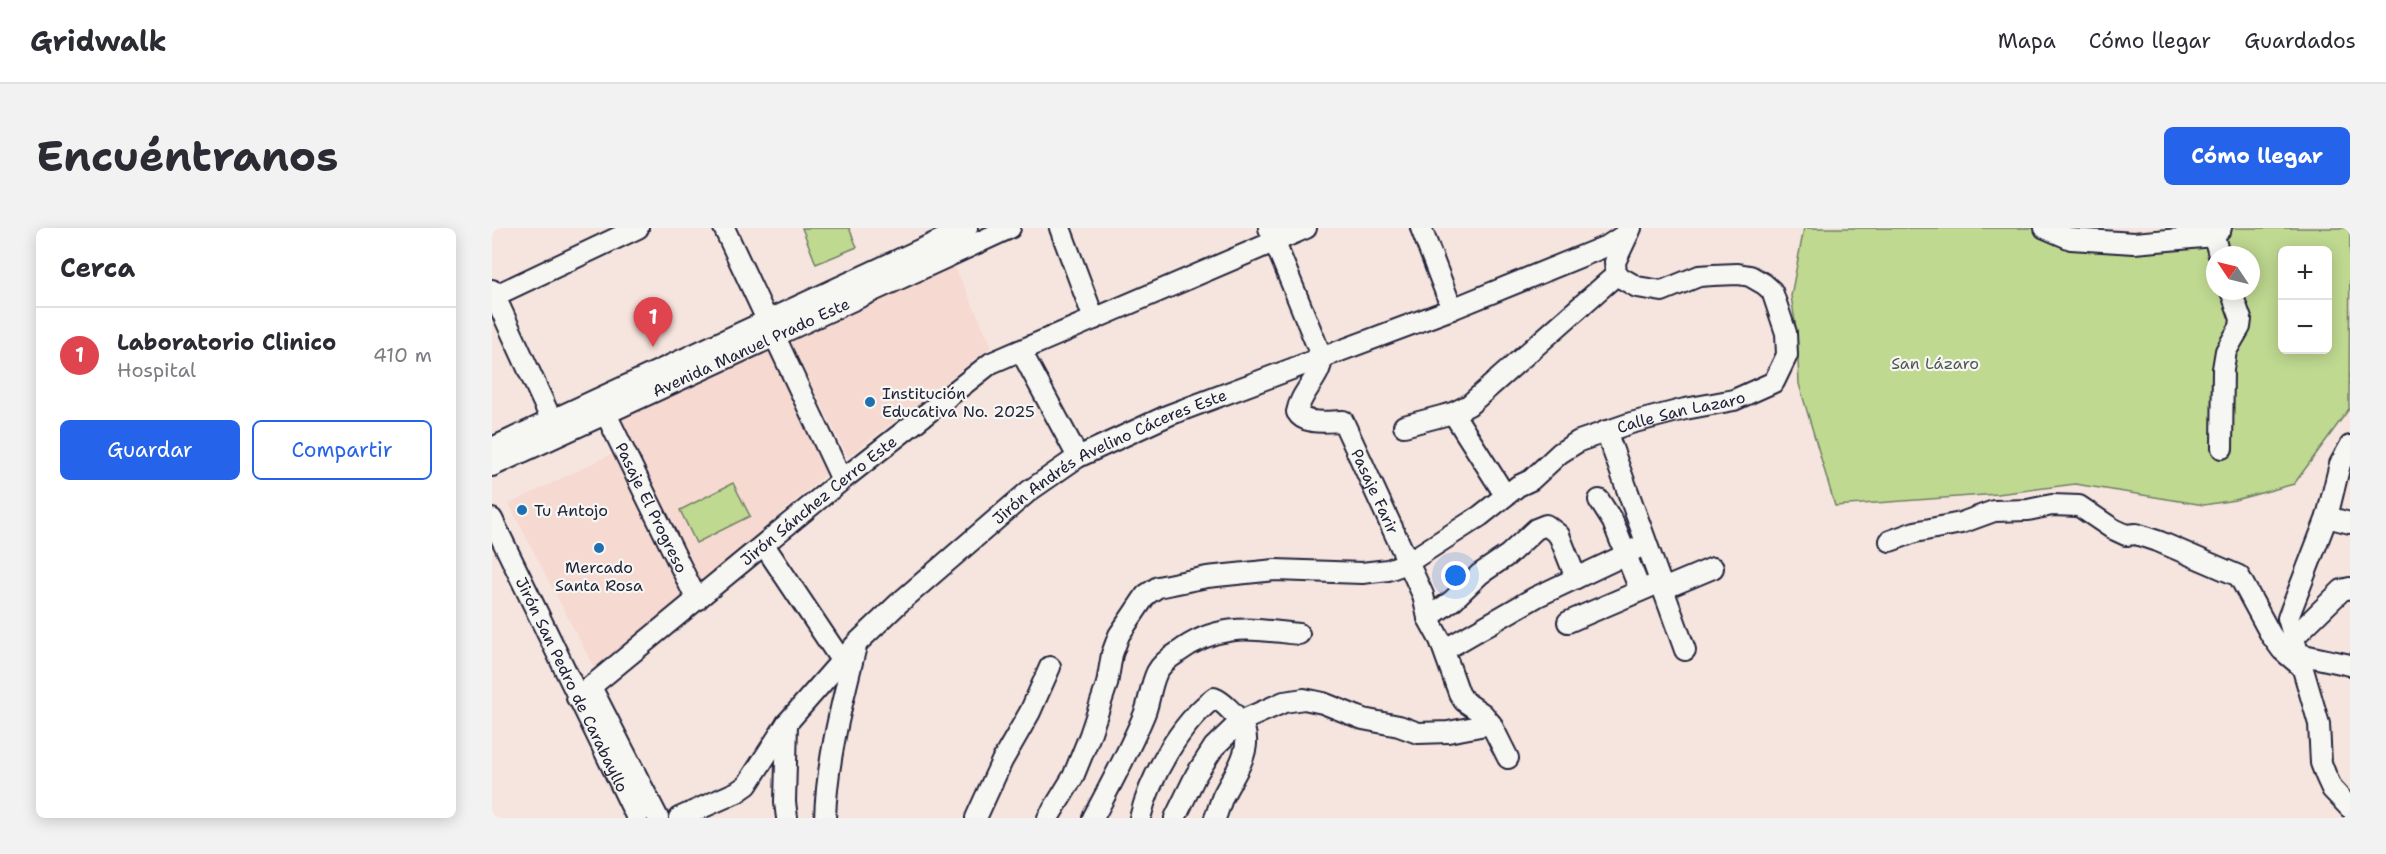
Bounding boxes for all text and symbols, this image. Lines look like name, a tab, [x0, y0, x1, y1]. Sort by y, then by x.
text: Gridwalk	[30, 22, 167, 60]
text: Mapa	[1998, 27, 2056, 55]
text: Cómo llegar	[2089, 27, 2211, 55]
text: Guardados	[2244, 27, 2356, 55]
button: Cómo llegar	[2164, 127, 2350, 185]
text: Encuéntranos	[36, 128, 338, 184]
north arrow	[2206, 246, 2260, 300]
map controls	[2278, 246, 2332, 354]
button: +	[2278, 246, 2332, 300]
text: Cerca	[60, 250, 135, 285]
street label: Avenida Manuel Prado Este	[649, 293, 853, 401]
pin: 1	[634, 298, 672, 347]
button: −	[2278, 300, 2332, 354]
text: Laboratorio Clinico	[117, 328, 336, 357]
text: 1	[75, 342, 84, 368]
text: 410 m	[373, 342, 432, 368]
park label: San Lázaro	[1891, 353, 1979, 374]
text: Hospital	[117, 357, 196, 383]
place label: Institución Educativa No. 2025	[882, 383, 1035, 422]
street label: Jirón Andrés Avelino Cáceres Este	[988, 384, 1230, 529]
street label: Calle San Lazaro	[1614, 386, 1748, 438]
marker: Institución Educativa No. 2025	[863, 395, 877, 409]
button: Guardar	[60, 420, 240, 480]
button: Compartir	[252, 420, 432, 480]
street label: Jirón Sánchez Cerro Este	[736, 431, 901, 570]
street label: Pasaje El Progreso	[611, 439, 692, 576]
street label: Pasaje Farir	[1347, 445, 1404, 537]
place label: Tu Antojo	[534, 500, 608, 521]
marker: Tu Antojo	[515, 503, 529, 517]
marker: Mercado Santa Rosa	[592, 541, 606, 555]
place label: Mercado Santa Rosa	[555, 557, 643, 596]
your location	[1441, 561, 1470, 590]
street label: Jirón San Pedro de Carabayllo	[511, 574, 633, 795]

